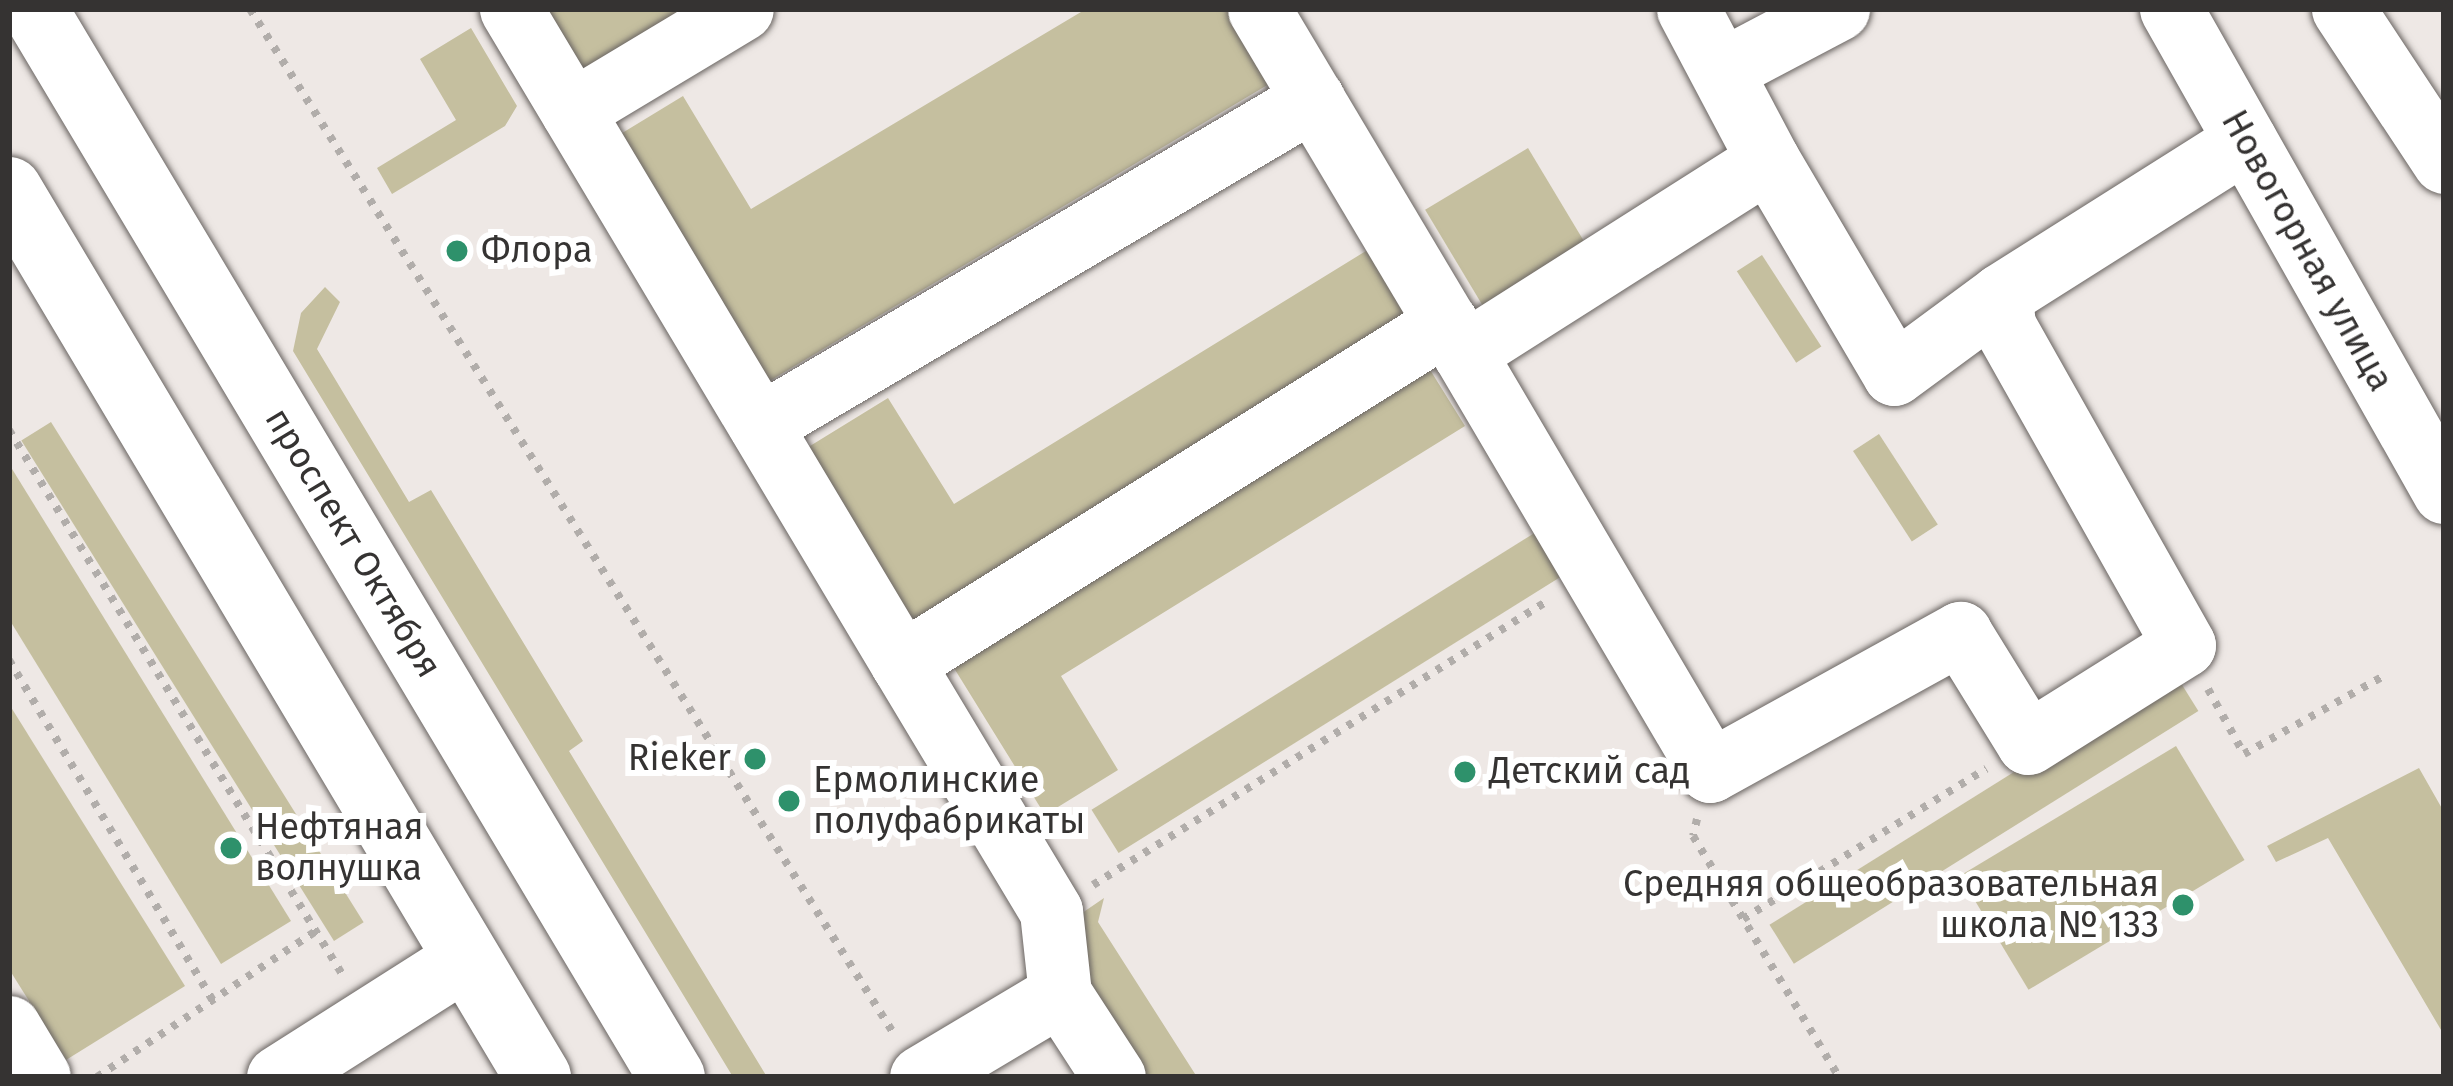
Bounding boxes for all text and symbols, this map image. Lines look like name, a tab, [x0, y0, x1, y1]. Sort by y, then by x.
street label: Новогорная улица	[2212, 103, 2402, 399]
place label: Флора	[481, 229, 593, 273]
marker: Флора	[444, 238, 470, 264]
street label: проспект Октября	[255, 400, 451, 686]
place label: Rieker	[628, 737, 731, 781]
marker: Rieker	[742, 746, 768, 772]
place label: Детский сад	[1489, 750, 1690, 794]
place label: Ермолинские полуфабрикаты	[813, 758, 1085, 843]
marker: Детский сад	[1452, 759, 1478, 785]
marker: Ермолинские полуфабрикаты	[776, 788, 802, 814]
place label: Нефтяная волнушка	[255, 805, 424, 890]
marker: Нефтяная волнушка	[218, 835, 244, 861]
place label: Средняя общеобразовательная школа № 133	[1623, 862, 2159, 947]
marker: Средняя общеобразовательная школа № 133	[2170, 892, 2196, 918]

